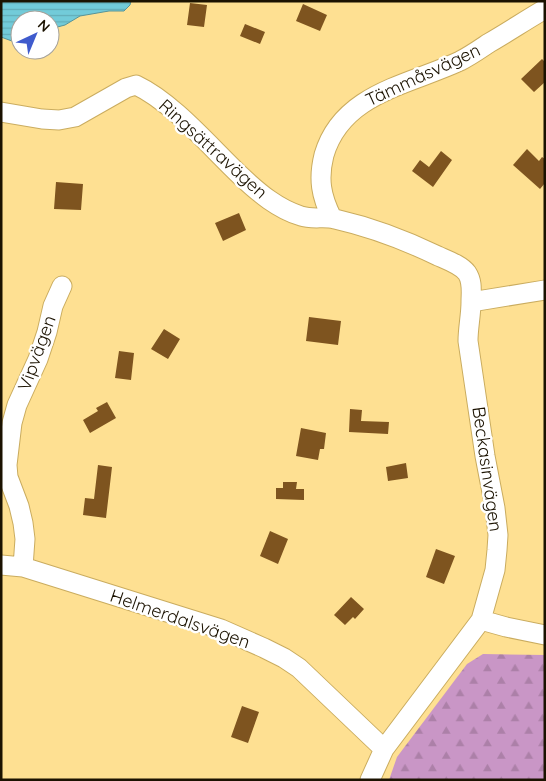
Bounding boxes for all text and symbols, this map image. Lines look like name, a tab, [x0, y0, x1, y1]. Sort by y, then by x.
north arrow	[10, 10, 60, 60]
text: N	[34, 16, 54, 36]
street label: Tämmåsvägen	[362, 38, 484, 111]
street label: Ringsättravägen	[154, 94, 272, 203]
street label: Vipvägen	[12, 312, 61, 394]
street label: Beckasinvägen	[467, 405, 508, 533]
street label: Helmerdalsvägen	[107, 584, 253, 653]

